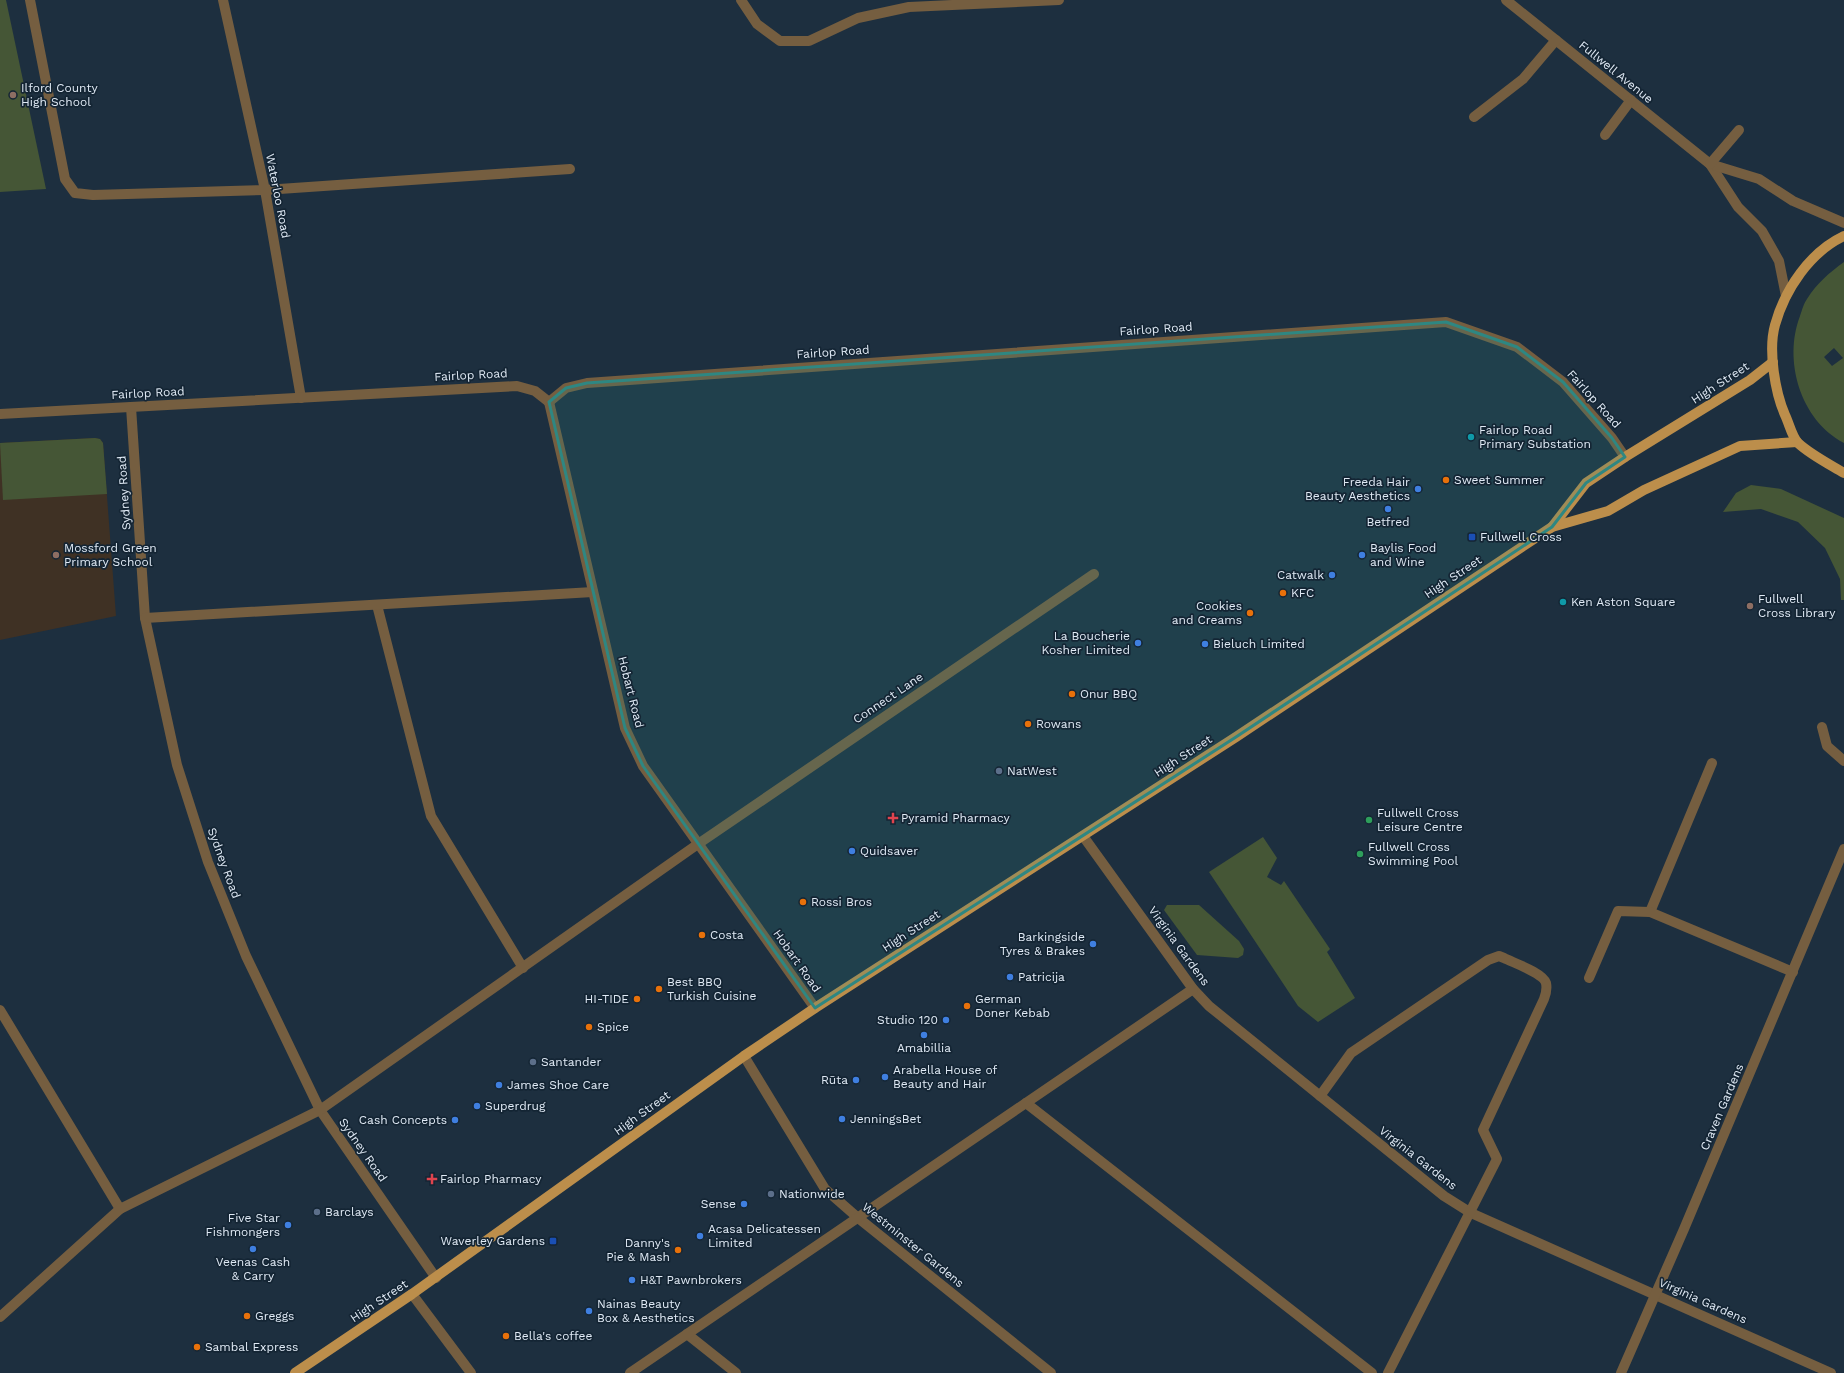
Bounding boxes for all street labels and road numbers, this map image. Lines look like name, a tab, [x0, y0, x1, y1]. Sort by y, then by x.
street label: Fullwell Avenue	[1576, 38, 1656, 106]
street label: Waterloo Road	[263, 152, 293, 240]
street label: Fairlop Road	[1119, 319, 1193, 339]
street label: Fairlop Road	[796, 342, 870, 362]
street label: High Street	[1688, 359, 1752, 407]
street label: Fairlop Road	[434, 366, 508, 384]
street label: Fairlop Road	[1564, 367, 1624, 431]
street label: Fairlop Road	[111, 384, 185, 402]
street label: Sydney Road	[114, 455, 134, 531]
street label: High Street	[1422, 553, 1484, 601]
street label: Hobart Road	[615, 655, 647, 729]
street label: Connect Lane	[850, 669, 926, 727]
street label: High Street	[1151, 732, 1215, 780]
street label: Sydney Road	[205, 826, 243, 900]
street label: Virginia Gardens	[1145, 904, 1213, 988]
street label: High Street	[879, 907, 943, 955]
street label: Hobart Road	[770, 927, 824, 995]
street label: Craven Gardens	[1697, 1062, 1747, 1152]
street label: High Street	[611, 1088, 673, 1138]
street label: Sydney Road	[336, 1115, 390, 1185]
street label: Virginia Gardens	[1376, 1123, 1460, 1193]
street label: Westminster Gardens	[859, 1200, 967, 1290]
street label: Virginia Gardens	[1657, 1275, 1749, 1327]
street label: High Street	[348, 1277, 410, 1325]

